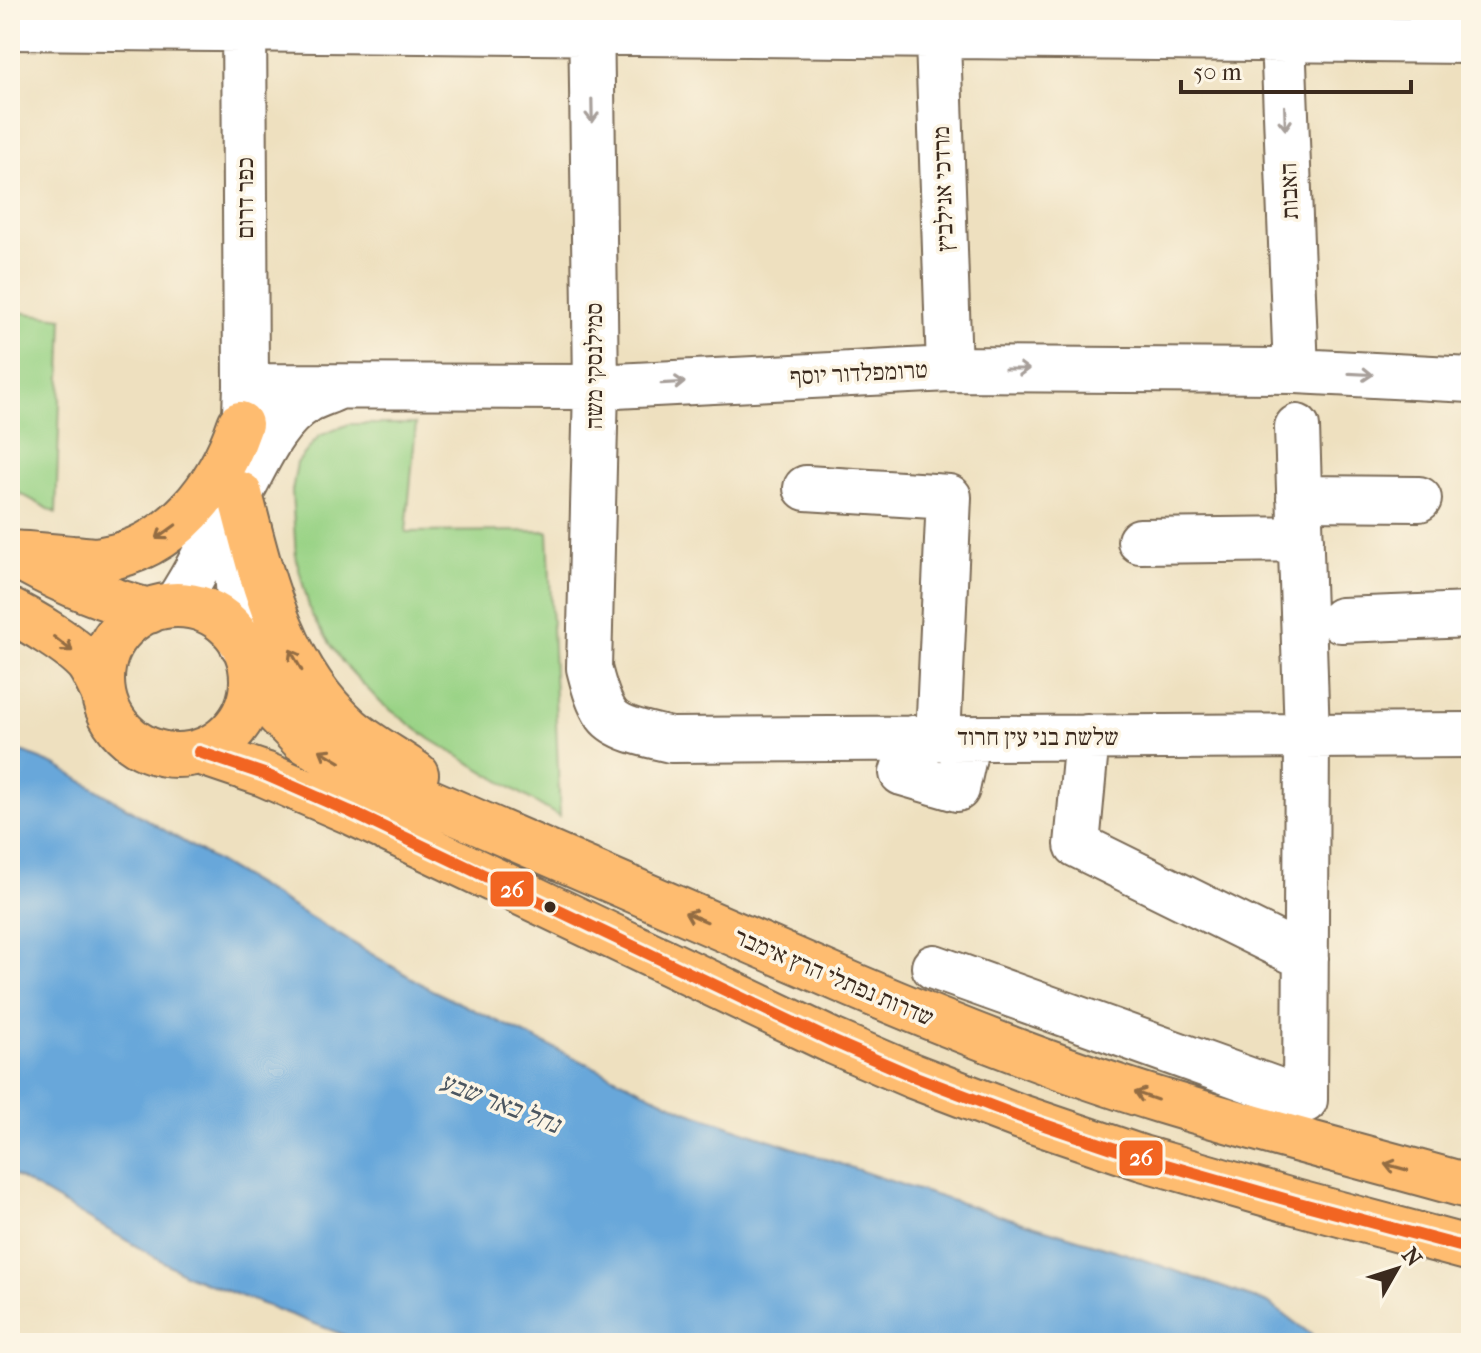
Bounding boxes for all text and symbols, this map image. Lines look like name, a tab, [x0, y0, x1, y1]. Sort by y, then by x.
scale bar	[1181, 44, 1411, 94]
text: 50 m	[1193, 58, 1242, 86]
one-way arrow	[584, 97, 600, 124]
one-way arrow	[1278, 104, 1293, 131]
street label: מרדכי אנילביץ	[927, 126, 959, 252]
street label: כפר דרום	[231, 157, 259, 239]
street label: האבות	[1274, 162, 1304, 220]
street label: סמילנסקי משה	[580, 302, 608, 430]
street label: טרומפלדור יוסף	[789, 355, 929, 391]
one-way arrow	[1003, 361, 1030, 377]
one-way arrow	[1347, 367, 1374, 382]
one-way arrow	[660, 375, 686, 390]
one-way arrow	[155, 524, 177, 540]
one-way arrow	[52, 636, 73, 653]
one-way arrow	[288, 649, 304, 673]
street label: שלשת בני עין חרוד	[957, 723, 1119, 751]
one-way arrow	[319, 748, 342, 764]
line badge: 26	[489, 870, 535, 908]
text: 26	[500, 877, 525, 903]
unlabelled marker	[542, 899, 558, 915]
one-way arrow	[684, 909, 709, 924]
street label: שדרות נפתלי הרץ אימבר	[730, 922, 938, 1032]
water label: נחל באר שבע	[436, 1066, 567, 1141]
one-way arrow	[1133, 1087, 1158, 1102]
line badge: 26	[1118, 1139, 1164, 1177]
text: 26	[1129, 1145, 1154, 1171]
one-way arrow	[1383, 1159, 1409, 1174]
north arrow	[1357, 1229, 1437, 1309]
text: N	[1396, 1242, 1427, 1272]

